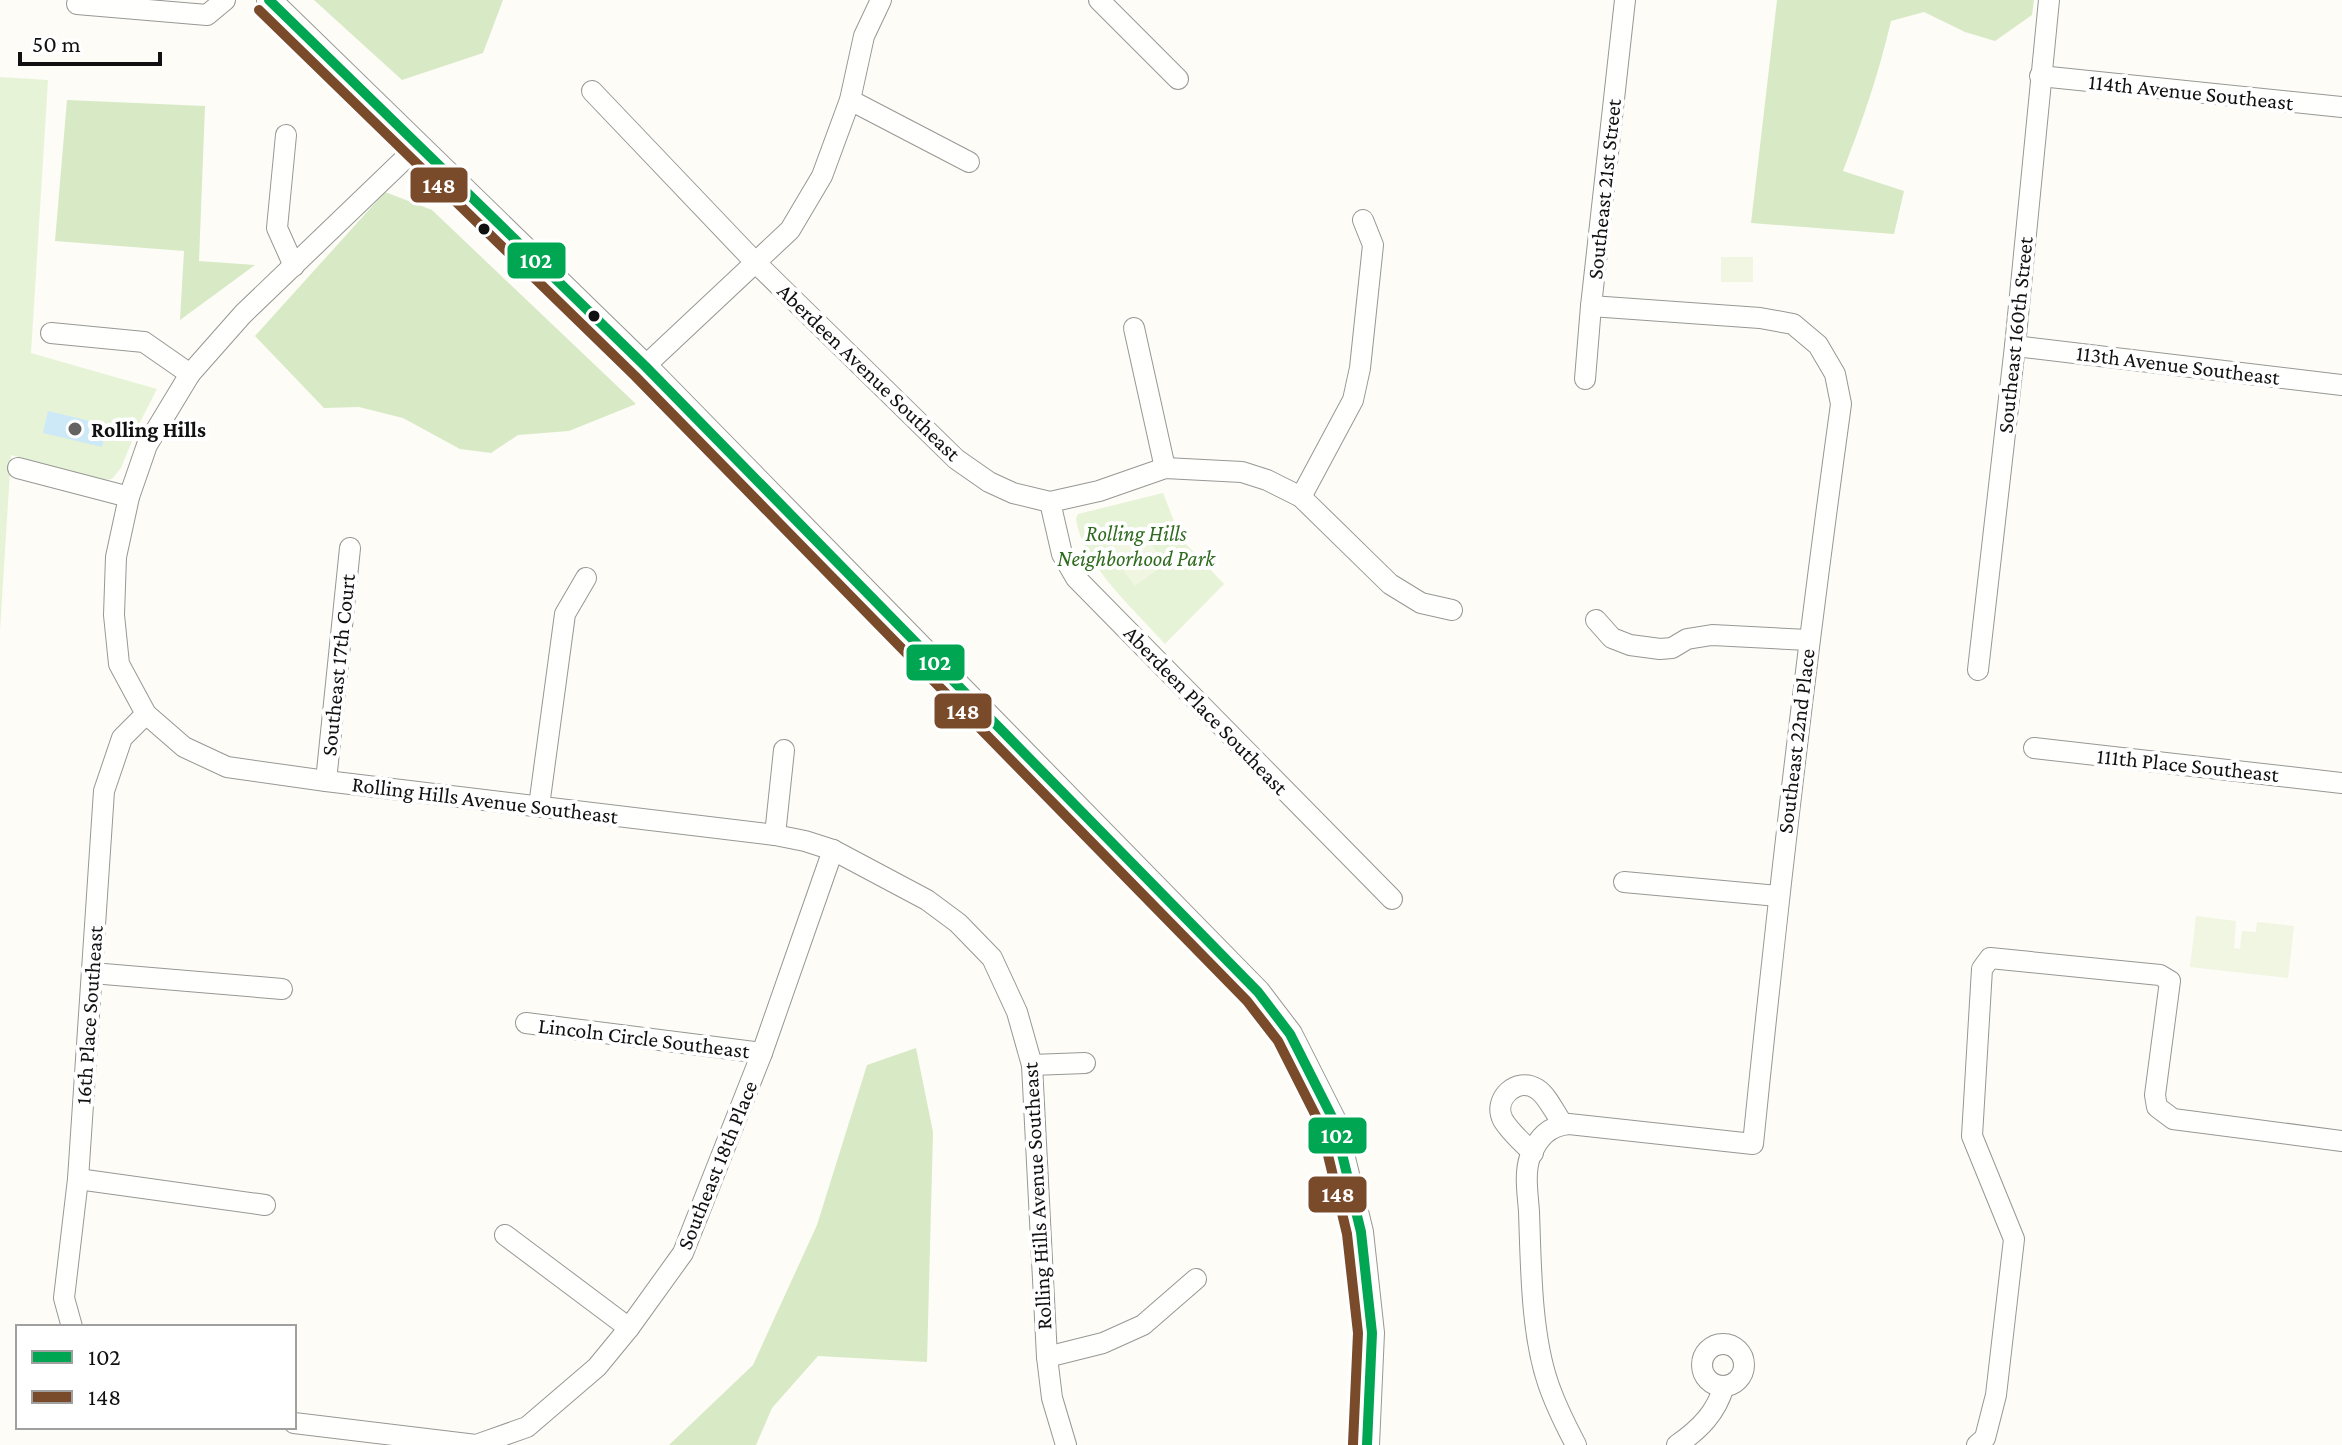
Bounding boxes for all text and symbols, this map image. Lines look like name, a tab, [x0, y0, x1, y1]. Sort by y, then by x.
scale bar	[20, 16, 160, 66]
text: 50 m	[32, 30, 81, 57]
street label: 114th Avenue Southeast	[2087, 69, 2295, 115]
street label: Southeast 21st Street	[1582, 97, 1626, 280]
line badge: 148	[409, 166, 469, 204]
text: 148	[423, 173, 455, 198]
unlabelled marker	[476, 221, 492, 237]
street label: Southeast 160th Street	[1992, 235, 2038, 435]
line badge: 102	[506, 241, 567, 280]
text: 102	[520, 248, 552, 273]
street label: Aberdeen Avenue Southeast	[772, 278, 966, 466]
unlabelled marker	[586, 308, 602, 324]
street label: 113th Avenue Southeast	[2075, 340, 2282, 390]
place label: Rolling Hills	[91, 417, 206, 442]
marker: Rolling Hills	[66, 420, 84, 438]
park label: Rolling Hills Neighborhood Park	[1057, 521, 1216, 571]
street label: Southeast 17th Court	[316, 572, 360, 757]
street label: Aberdeen Place Southeast	[1119, 620, 1294, 800]
line badge: 102	[905, 643, 966, 682]
street label: Southeast 22nd Place	[1772, 647, 1820, 835]
text: 102	[919, 650, 951, 675]
line badge: 148	[933, 692, 993, 730]
text: 148	[947, 699, 979, 724]
street label: 111th Place Southeast	[2096, 743, 2281, 787]
street label: Rolling Hills Avenue Southeast	[351, 771, 620, 829]
street label: 16th Place Southeast	[70, 924, 108, 1105]
street label: Lincoln Circle Southeast	[537, 1013, 752, 1063]
street label: Rolling Hills Avenue Southeast	[1017, 1061, 1056, 1330]
street label: Southeast 18th Place	[672, 1077, 762, 1253]
line badge: 102	[1307, 1116, 1368, 1155]
text: 102	[1321, 1123, 1353, 1148]
line badge: 148	[1307, 1175, 1368, 1214]
text: 148	[1322, 1182, 1354, 1207]
legend	[16, 1325, 296, 1429]
text: 102	[88, 1343, 121, 1370]
text: 148	[88, 1383, 121, 1410]

